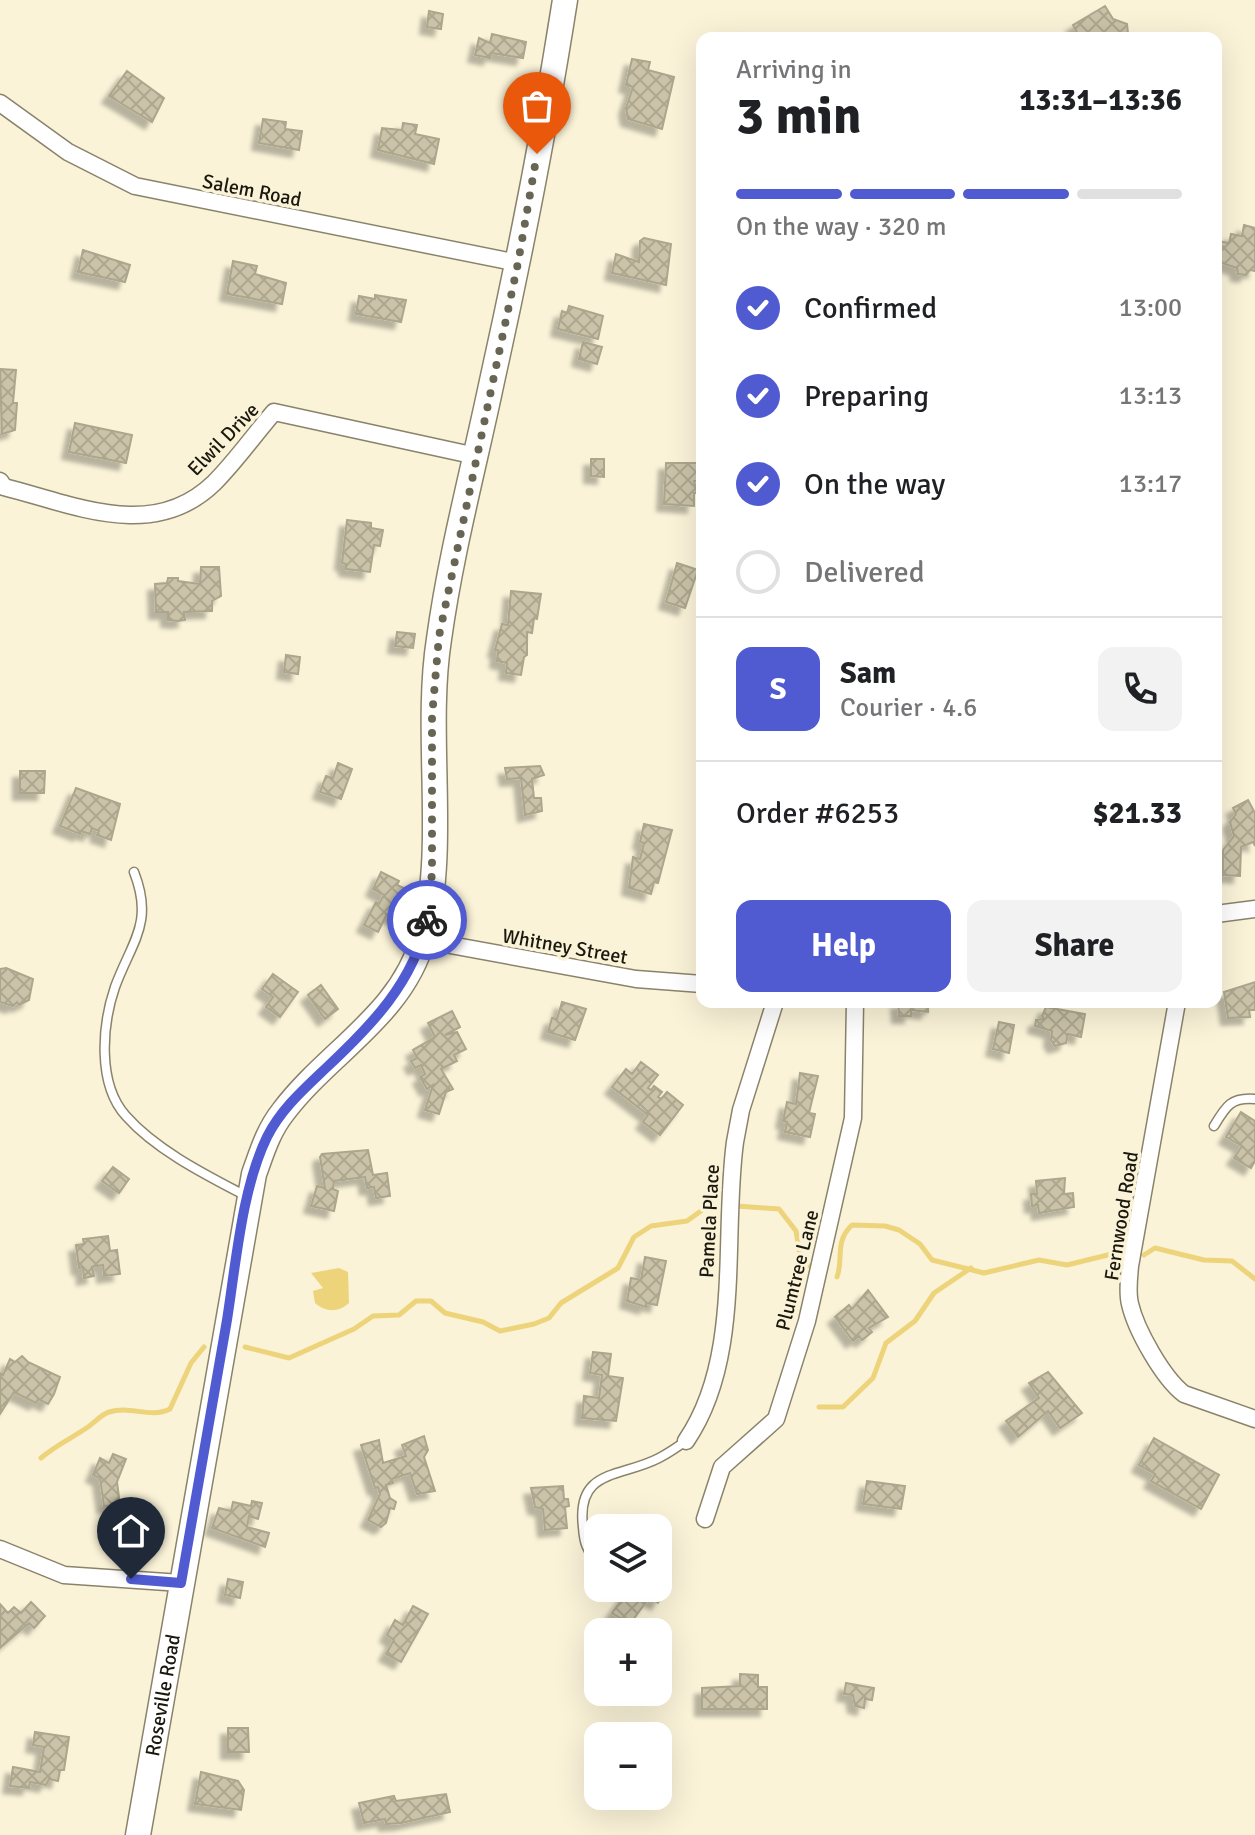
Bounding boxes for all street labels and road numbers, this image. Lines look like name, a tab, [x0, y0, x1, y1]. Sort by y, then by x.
street label: Salem Road	[200, 169, 303, 212]
street label: Elwil Drive	[182, 398, 264, 481]
street label: Whitney Street	[500, 923, 629, 970]
street label: Fernwood Road	[1099, 1150, 1144, 1283]
street label: Pamela Place	[694, 1163, 725, 1279]
street label: Plumtree Lane	[770, 1207, 825, 1333]
street label: Roseville Road	[140, 1632, 186, 1758]

